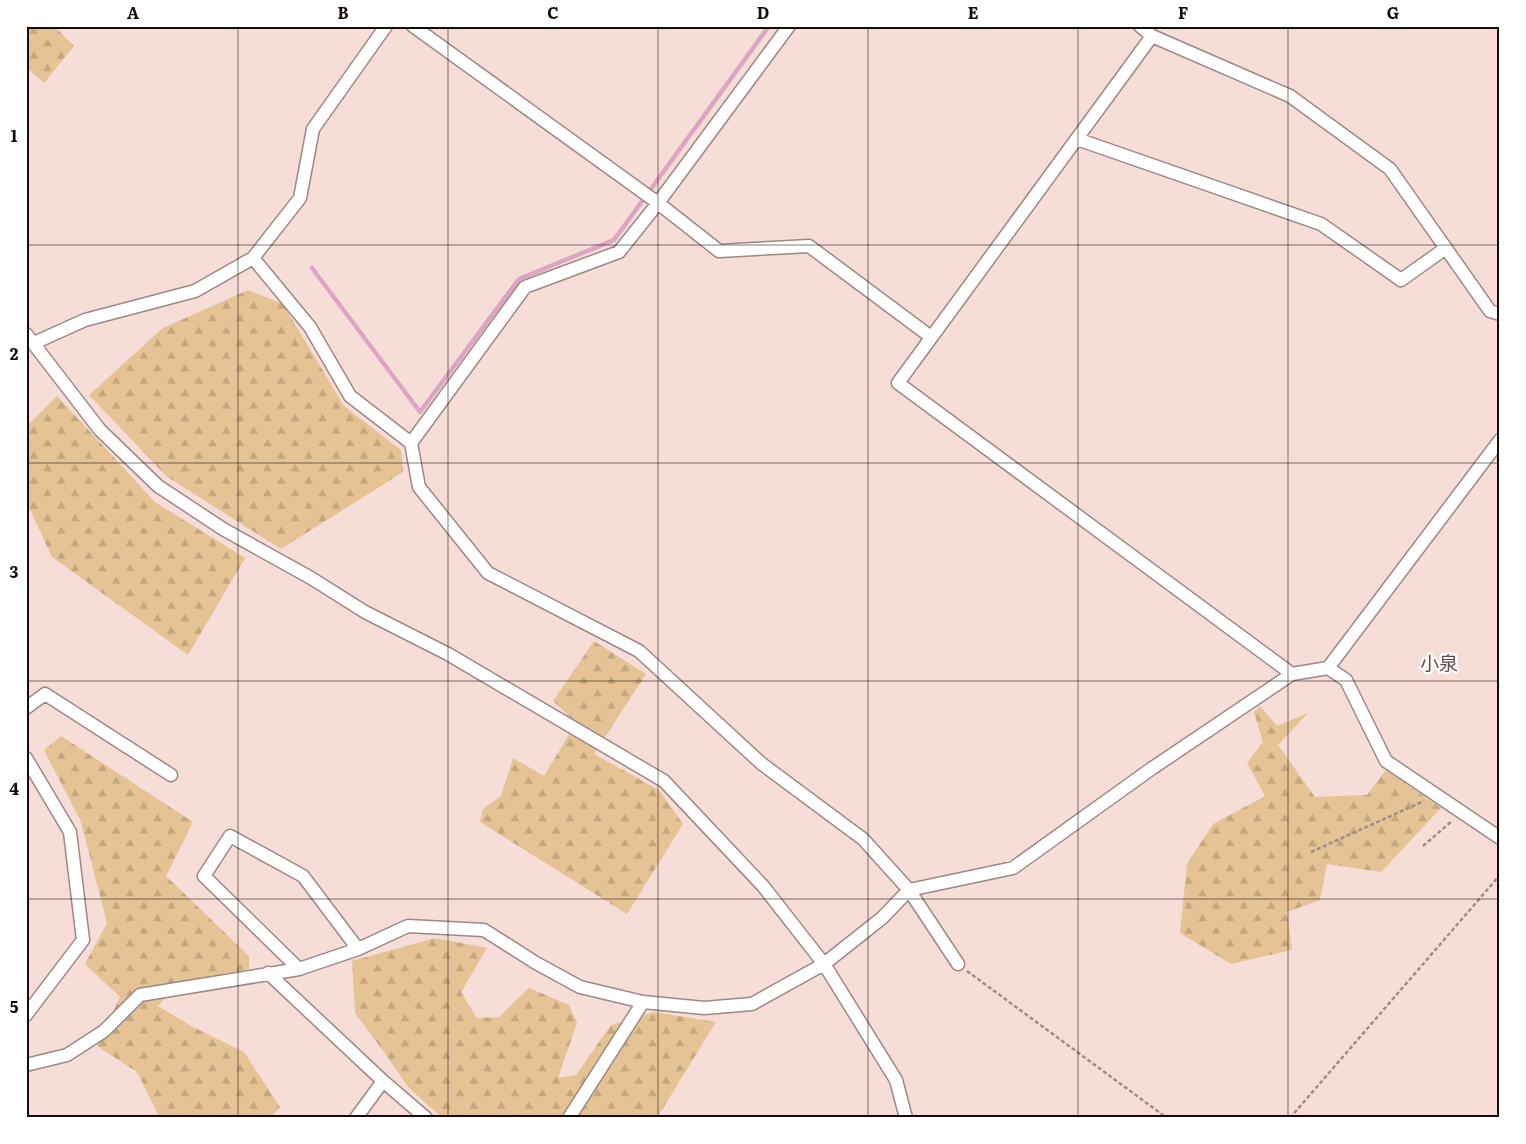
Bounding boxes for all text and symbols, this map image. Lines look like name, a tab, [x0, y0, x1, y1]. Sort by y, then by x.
text: A	[127, 0, 139, 24]
text: B	[337, 0, 349, 24]
text: C	[547, 0, 559, 24]
text: D	[757, 0, 769, 24]
text: E	[968, 0, 979, 24]
text: F	[1178, 0, 1188, 24]
text: G	[1387, 0, 1399, 24]
text: 1	[11, 123, 18, 147]
text: 2	[10, 341, 19, 365]
text: 3	[10, 559, 19, 583]
district label: 小泉	[1420, 648, 1458, 676]
text: 4	[9, 776, 19, 800]
text: 5	[10, 994, 19, 1018]

